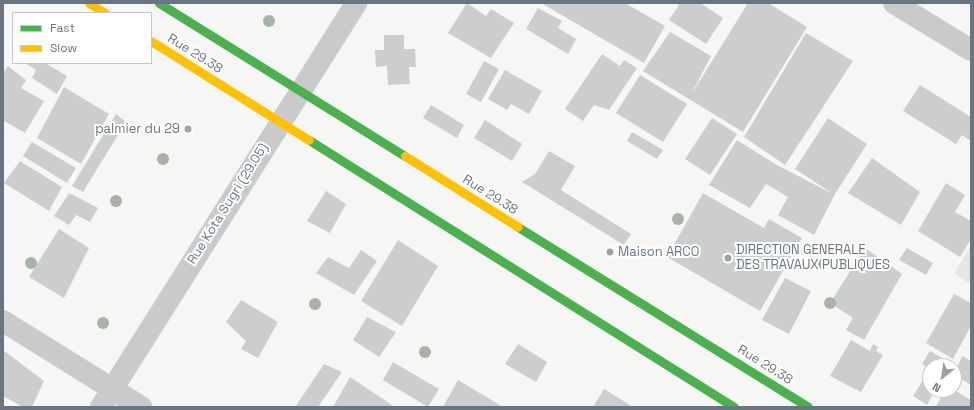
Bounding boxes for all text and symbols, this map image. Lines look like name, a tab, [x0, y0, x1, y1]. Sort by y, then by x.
legend	[12, 12, 152, 64]
text: Fast	[50, 20, 75, 36]
street label: Rue 29.38	[165, 31, 225, 77]
text: Slow	[50, 40, 77, 56]
place label: palmier du 29	[95, 121, 180, 137]
marker: palmier du 29	[183, 124, 193, 134]
street label: Rue Kota Sugri (29.05)	[184, 141, 272, 267]
street label: Rue 29.38	[460, 172, 520, 218]
place label: DIRECTION GENERALE DES TRAVAUX PUBLIQUES	[736, 243, 890, 274]
place label: Maison ARCO	[618, 244, 700, 260]
marker: Maison ARCO	[605, 247, 615, 257]
marker: DIRECTION GENERALE DES TRAVAUX PUBLIQUES	[723, 253, 733, 263]
street label: Rue 29.38	[735, 342, 795, 388]
north arrow	[922, 358, 962, 398]
text: N	[930, 380, 943, 395]

